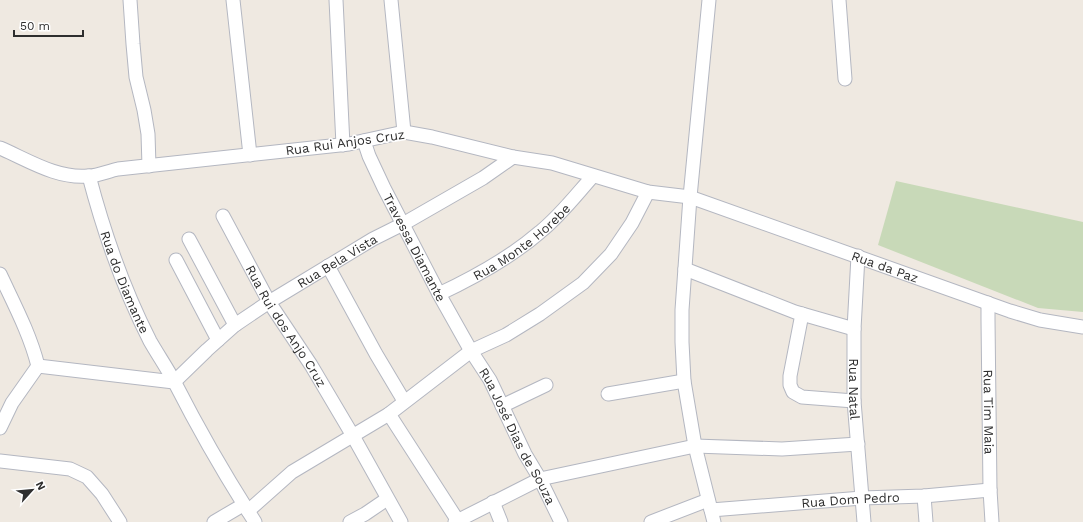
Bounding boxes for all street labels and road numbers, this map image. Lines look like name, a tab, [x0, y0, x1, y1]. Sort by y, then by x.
street label: Rua Rui Anjos Cruz	[284, 127, 406, 158]
street label: Travessa Diamante	[380, 191, 449, 304]
street label: Rua Monte Horebe	[471, 201, 573, 283]
street label: Rua do Diamante	[97, 229, 152, 336]
street label: Rua Bela Vista	[295, 231, 380, 291]
street label: Rua da Paz	[849, 248, 920, 286]
street label: Rua Rui dos Anjo Cruz	[243, 263, 329, 390]
street label: Rua Natal	[846, 358, 863, 420]
street label: Rua José Dias de Souza	[476, 365, 559, 508]
street label: Rua Tim Maia	[981, 369, 997, 455]
street label: Rua Dom Pedro	[801, 490, 900, 511]

